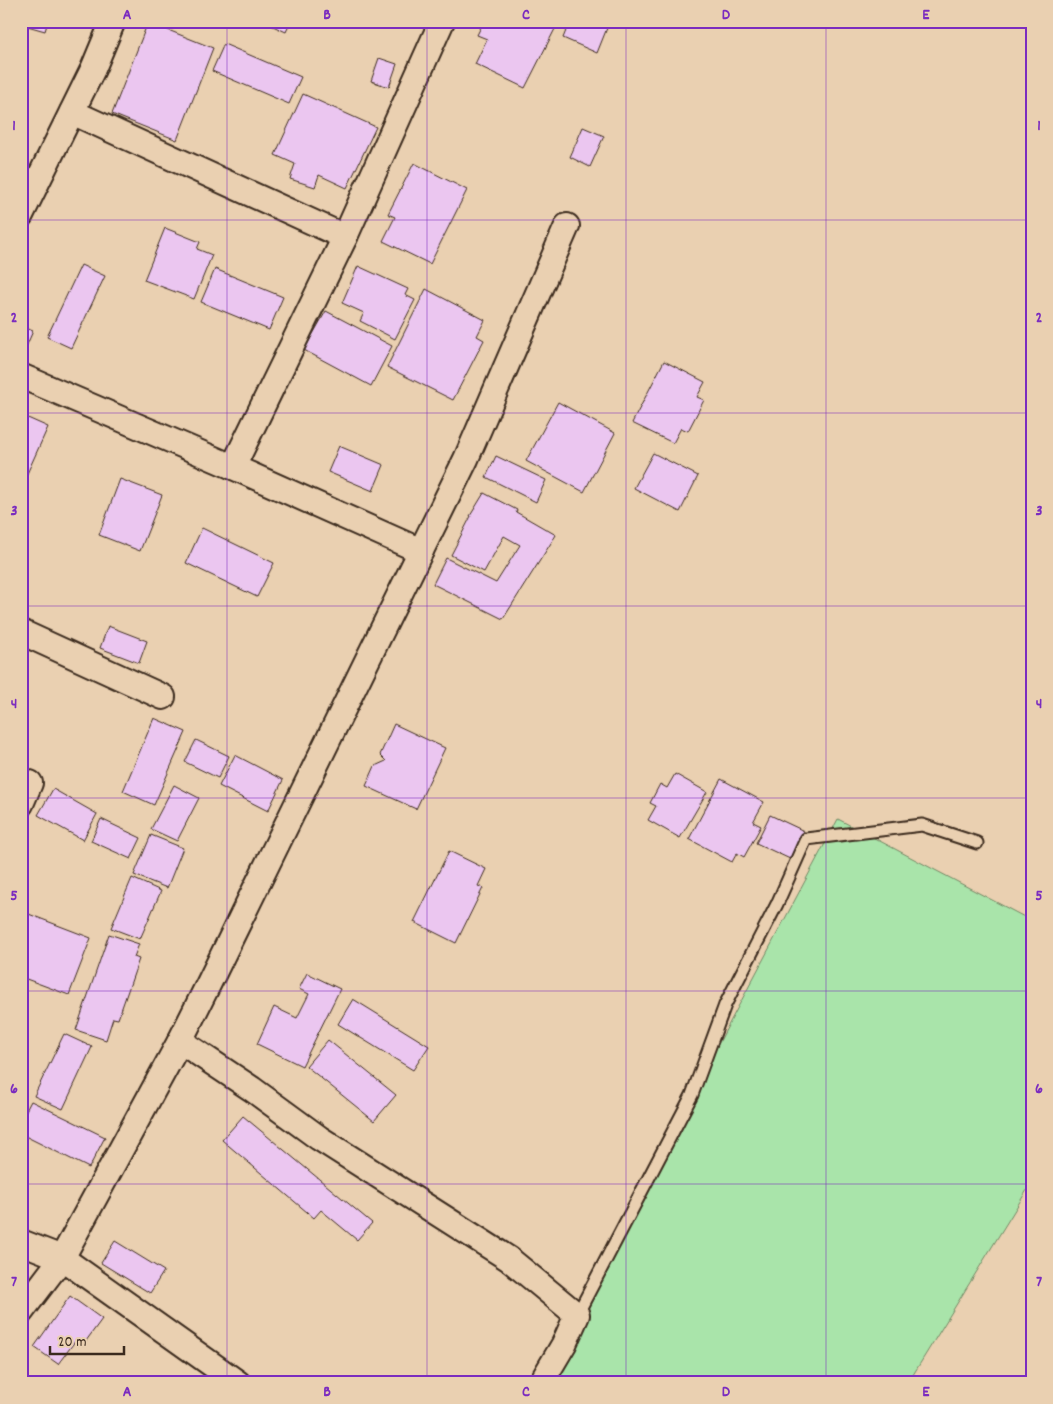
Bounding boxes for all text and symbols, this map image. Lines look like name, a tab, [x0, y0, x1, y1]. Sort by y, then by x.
text: A	[123, 4, 132, 27]
text: B	[323, 4, 331, 27]
text: C	[522, 4, 530, 27]
text: D	[722, 4, 731, 27]
text: E	[922, 4, 930, 27]
text: 1	[12, 115, 16, 138]
text: 1	[1037, 115, 1041, 138]
text: 2	[11, 307, 18, 330]
text: 2	[1036, 307, 1043, 330]
text: 3	[10, 500, 18, 523]
text: 3	[1035, 500, 1043, 523]
text: 4	[11, 693, 17, 716]
text: 4	[1036, 693, 1042, 716]
text: 5	[10, 885, 18, 908]
text: 5	[1035, 885, 1043, 908]
text: 6	[10, 1078, 18, 1101]
text: 6	[1035, 1078, 1043, 1101]
text: 7	[11, 1271, 17, 1294]
text: 7	[1036, 1271, 1042, 1294]
scale bar	[50, 1324, 124, 1356]
text: 20 m	[58, 1332, 86, 1354]
text: A	[123, 1381, 132, 1404]
text: B	[323, 1381, 331, 1404]
text: C	[522, 1381, 530, 1404]
text: D	[722, 1381, 731, 1404]
text: E	[922, 1381, 930, 1404]

